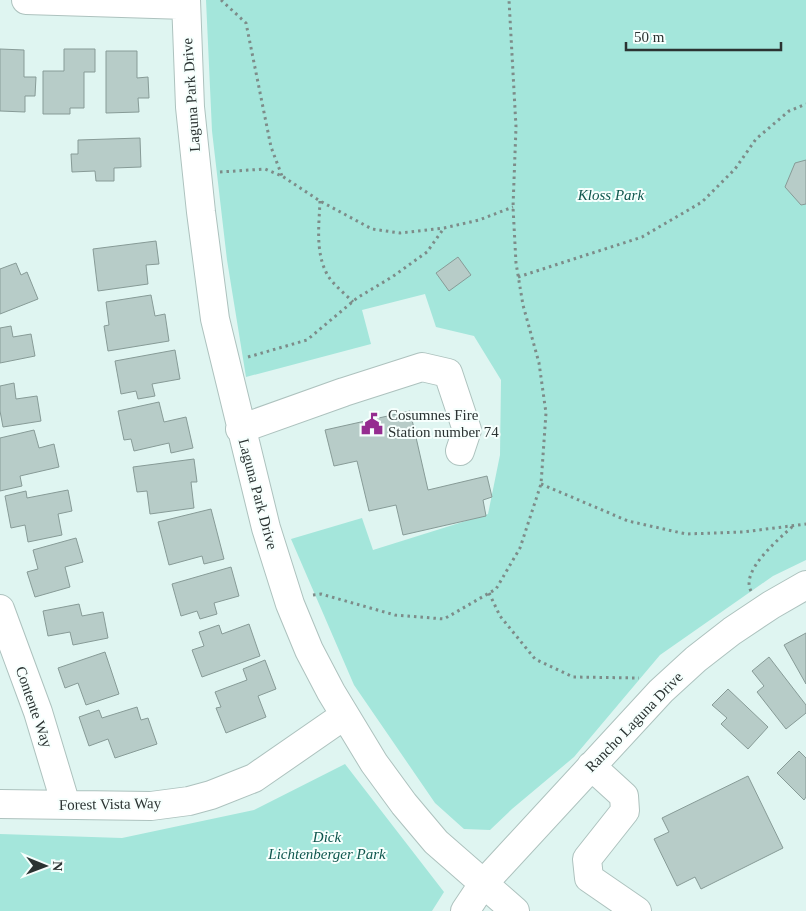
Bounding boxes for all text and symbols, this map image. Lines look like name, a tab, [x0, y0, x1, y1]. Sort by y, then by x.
scale bar	[626, 20, 781, 52]
text: 50 m	[634, 29, 665, 45]
street label: Laguna Park Drive	[179, 37, 203, 152]
park label: Kloss Park	[577, 187, 644, 203]
place label: Cosumnes Fire Station number 74	[388, 407, 499, 440]
public building icon: Cosumnes Fire Station number 74	[359, 411, 385, 437]
street label: Laguna Park Drive	[236, 437, 281, 552]
street label: Contente Way	[13, 664, 56, 750]
street label: Rancho Laguna Drive	[582, 669, 686, 775]
street label: Forest Vista Way	[59, 795, 162, 813]
park label: Dick Lichtenberger Park	[267, 829, 386, 862]
north arrow	[20, 841, 70, 891]
text: N	[50, 861, 65, 871]

